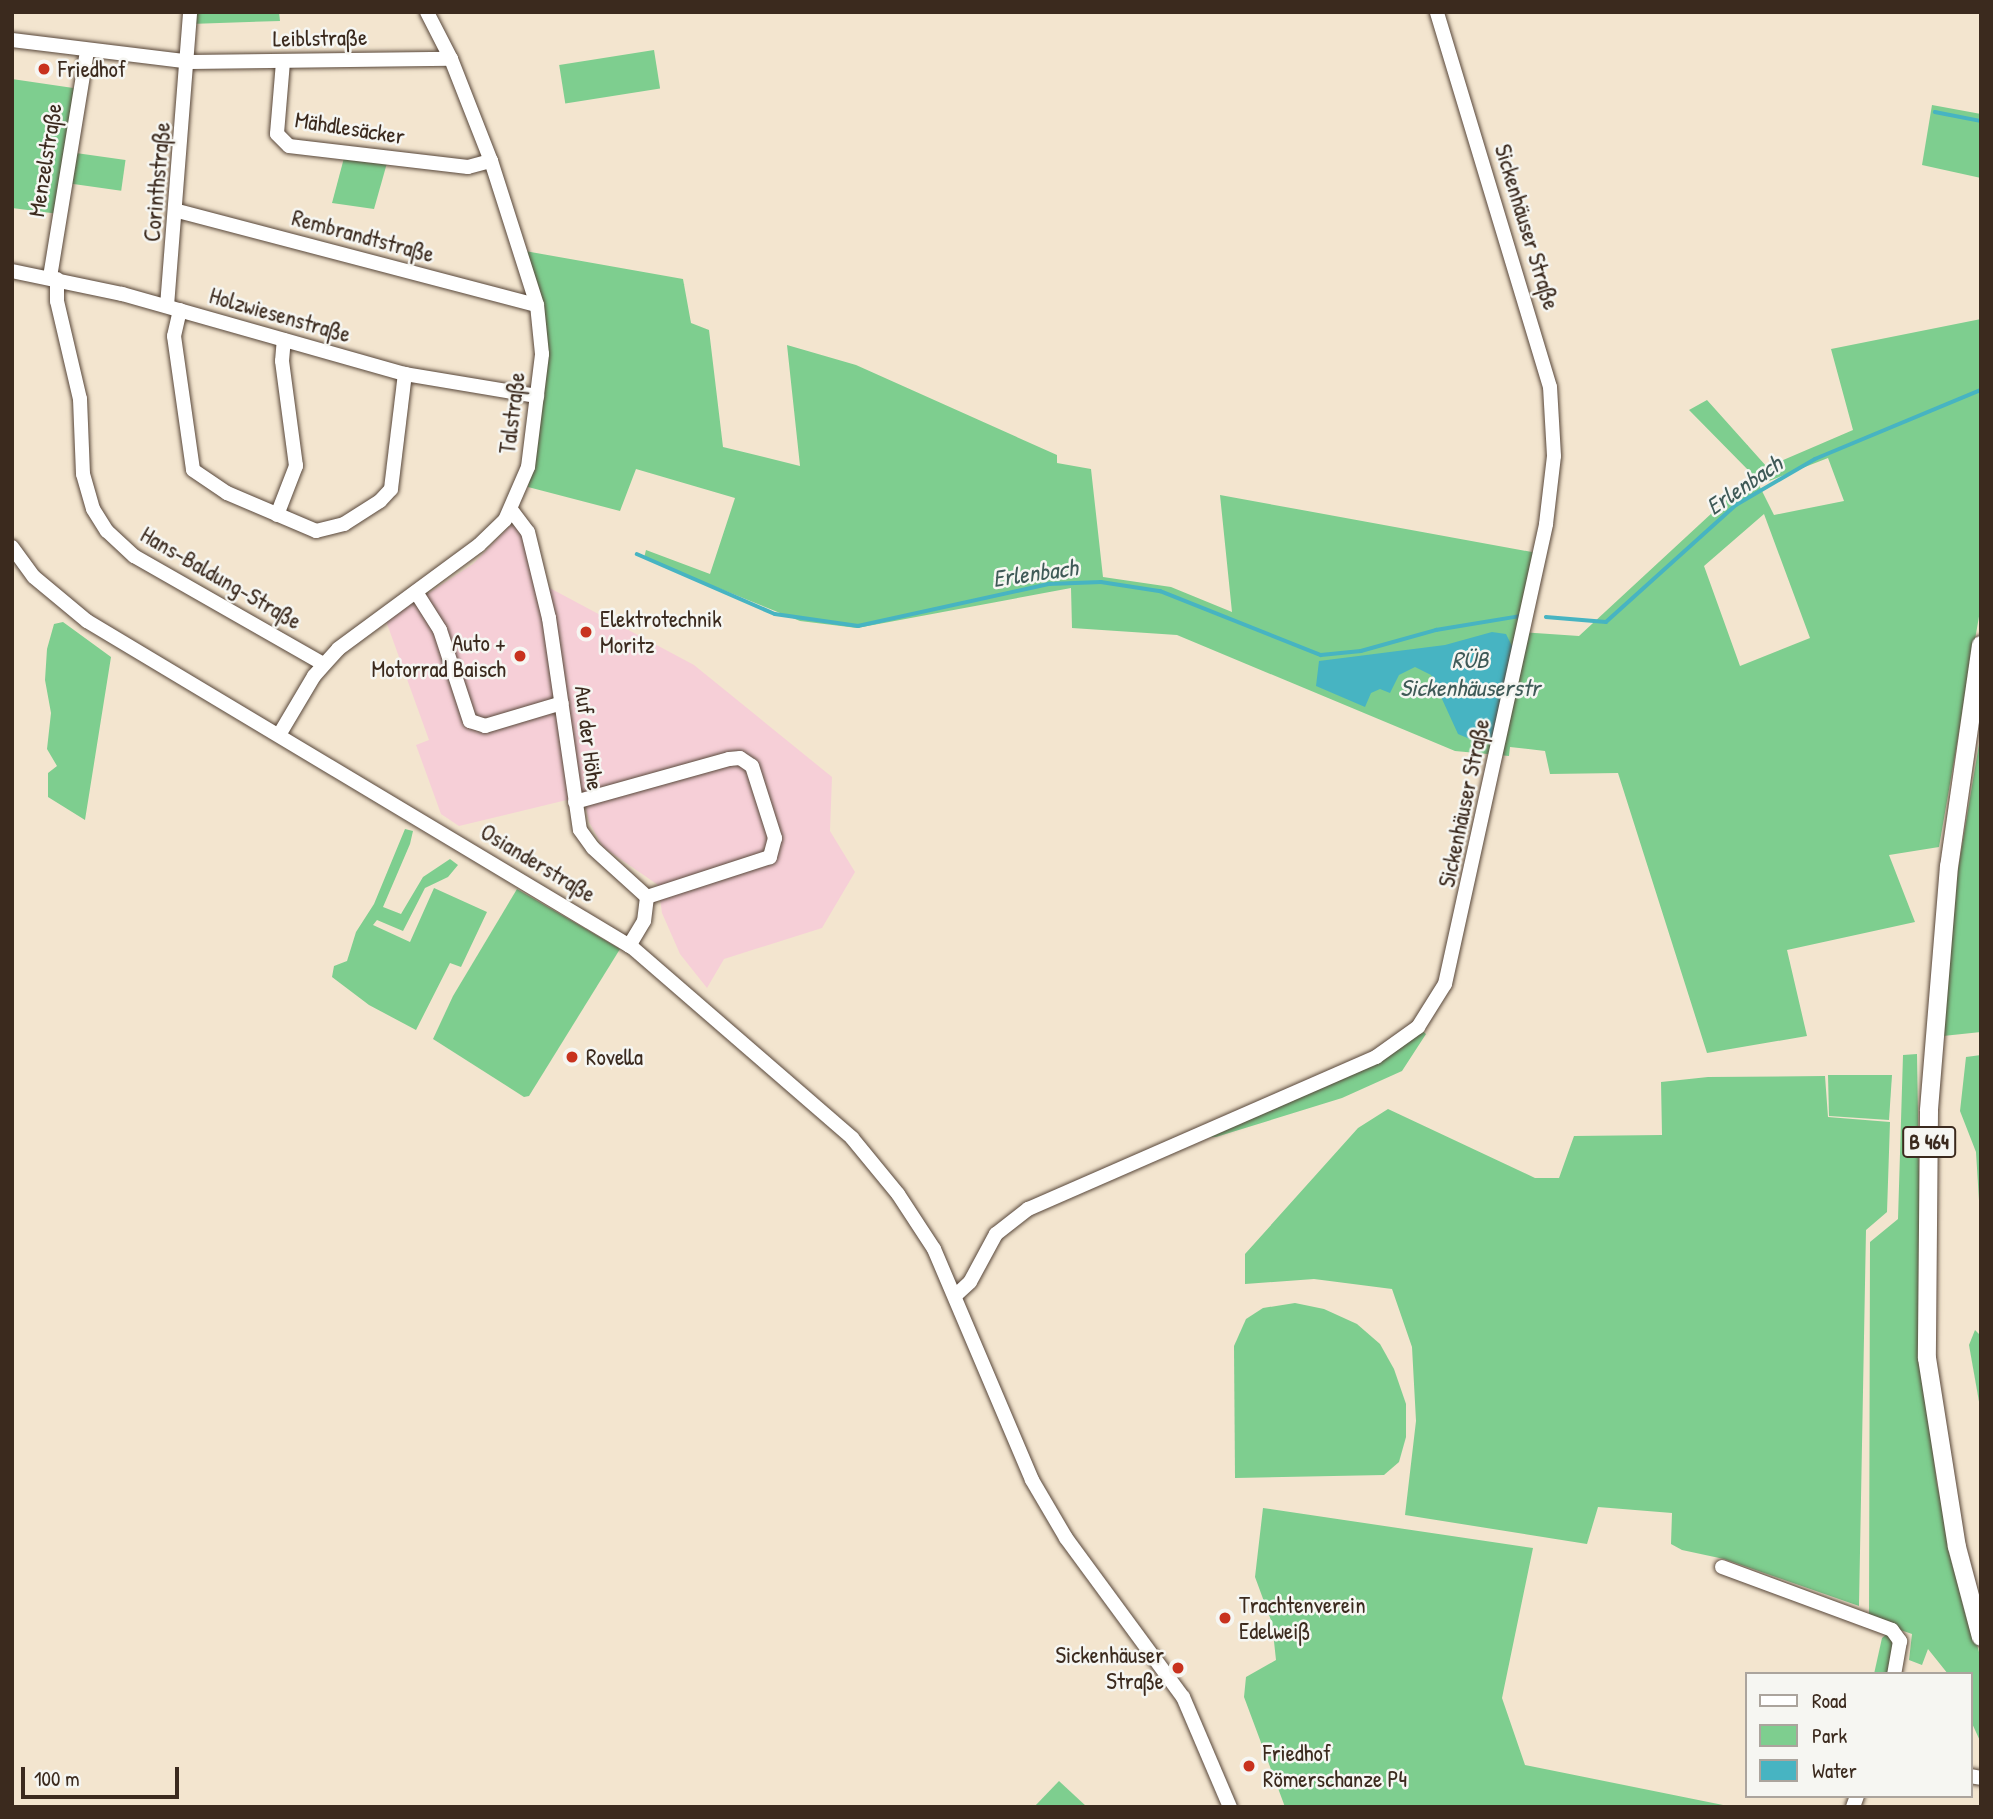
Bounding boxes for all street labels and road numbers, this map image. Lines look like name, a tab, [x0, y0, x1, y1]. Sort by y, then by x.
street label: Leiblstraße	[273, 23, 367, 53]
street label: Menzelstraße	[22, 101, 68, 219]
street label: Mähdlesäcker	[293, 106, 407, 150]
street label: Corinthstraße	[138, 121, 176, 243]
street label: Sickenhäuser Straße	[1489, 141, 1565, 313]
street label: Rembrandtstraße	[289, 204, 437, 268]
street label: Holzwiesenstraße	[206, 282, 354, 348]
street label: Talstraße	[493, 371, 531, 455]
street label: Hans-Baldung-Straße	[136, 521, 306, 635]
street label: Auf der Höhe	[569, 684, 609, 792]
street label: Sickenhäuser Straße	[1433, 716, 1495, 890]
street label: Osianderstraße	[476, 818, 600, 908]
road number: B 464	[1901, 1124, 1957, 1160]

